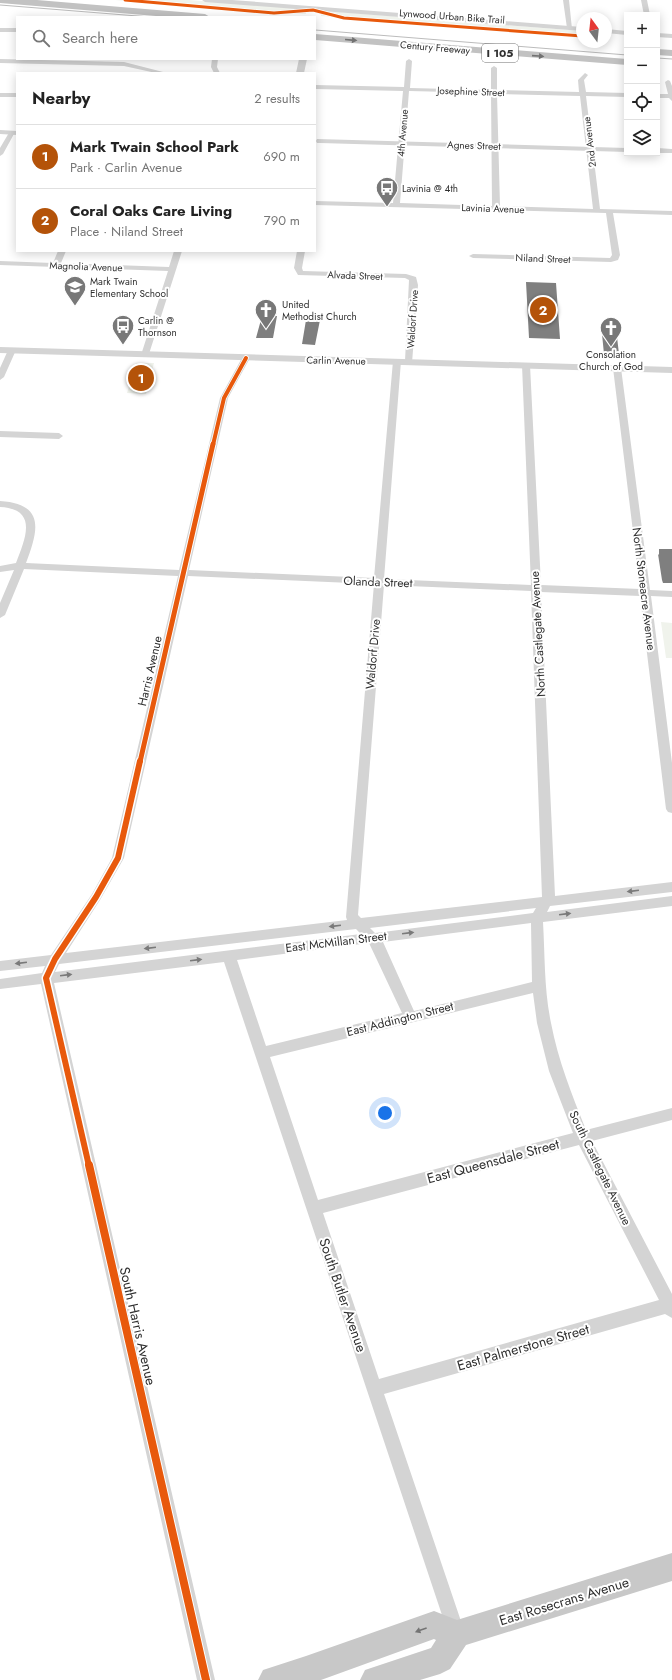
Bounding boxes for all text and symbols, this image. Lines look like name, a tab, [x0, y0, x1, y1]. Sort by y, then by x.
street label: Lynwood Urban Bike Trail	[399, 5, 505, 28]
north arrow	[576, 12, 612, 48]
map controls	[624, 12, 660, 156]
button: +	[624, 12, 660, 48]
search box	[16, 16, 316, 60]
icon: search	[30, 27, 52, 49]
text: Search here	[62, 27, 138, 49]
one-way arrow	[345, 37, 357, 44]
street label: Century Freeway	[399, 37, 471, 58]
road number: I 105	[482, 44, 518, 62]
button: −	[624, 48, 660, 84]
one-way arrow	[532, 52, 544, 59]
street label: Josephine Street	[435, 83, 506, 100]
button: locate	[624, 84, 660, 120]
text: Nearby	[32, 86, 90, 110]
text: 2 results	[254, 89, 300, 108]
street label: 4th Avenue	[393, 109, 412, 157]
street label: 2nd Avenue	[579, 116, 600, 168]
button: layers	[624, 120, 660, 156]
text: Mark Twain School Park	[70, 136, 239, 158]
street label: Agnes Street	[447, 137, 502, 154]
text: 1	[42, 147, 48, 166]
text: 690 m	[263, 147, 300, 166]
text: Park · Carlin Avenue	[70, 158, 182, 177]
bus stop icon: Lavinia @ 4th	[374, 175, 400, 208]
place label: Lavinia @ 4th	[402, 181, 458, 196]
text: Coral Oaks Care Living	[70, 200, 232, 222]
street label: Lavinia Avenue	[461, 200, 525, 217]
text: 2	[41, 211, 49, 230]
text: 790 m	[264, 211, 300, 230]
text: Place · Niland Street	[70, 222, 183, 241]
street label: Niland Street	[515, 250, 571, 267]
street label: Magnolia Avenue	[49, 258, 123, 275]
street label: Alvada Street	[327, 267, 384, 284]
school or university icon: Mark Twain Elementary School	[62, 274, 88, 307]
place label: Mark Twain Elementary School	[90, 274, 168, 301]
street label: Waldorf Drive	[403, 289, 422, 349]
pin: 2	[530, 295, 556, 325]
church icon: United Methodist Church	[253, 297, 279, 330]
place label: United Methodist Church	[282, 297, 357, 324]
bus stop icon: Carlin @ Thornson	[110, 313, 136, 346]
place label: Carlin @ Thornson	[138, 313, 177, 340]
church icon: Consolation Church of God	[598, 315, 624, 348]
place label: Consolation Church of God	[579, 347, 643, 374]
street label: Carlin Avenue	[306, 352, 366, 369]
pin: 1	[128, 363, 154, 393]
street label: North Stoneacre Avenue	[628, 526, 660, 652]
street label: North Castlegate Avenue	[526, 571, 550, 697]
street label: Olanda Street	[343, 572, 413, 592]
street label: Waldorf Drive	[361, 618, 385, 690]
street label: Harris Avenue	[133, 634, 167, 708]
one-way arrow	[627, 888, 639, 894]
one-way arrow	[559, 911, 571, 917]
one-way arrow	[329, 923, 341, 929]
street label: East McMillan Street	[284, 927, 388, 957]
one-way arrow	[402, 930, 414, 937]
one-way arrow	[144, 945, 156, 951]
one-way arrow	[189, 956, 202, 963]
one-way arrow	[15, 960, 27, 967]
one-way arrow	[60, 972, 73, 979]
street label: East Addington Street	[345, 997, 455, 1041]
your location	[375, 1103, 395, 1123]
street label: South Castlegate Avenue	[564, 1108, 636, 1228]
street label: East Queensdale Street	[425, 1134, 562, 1188]
street label: South Butler Avenue	[314, 1235, 372, 1355]
street label: South Harris Avenue	[115, 1265, 161, 1387]
street label: East Palmerstone Street	[455, 1318, 592, 1375]
street label: East Rosecrans Avenue	[497, 1572, 631, 1630]
one-way arrow	[414, 1627, 426, 1633]

